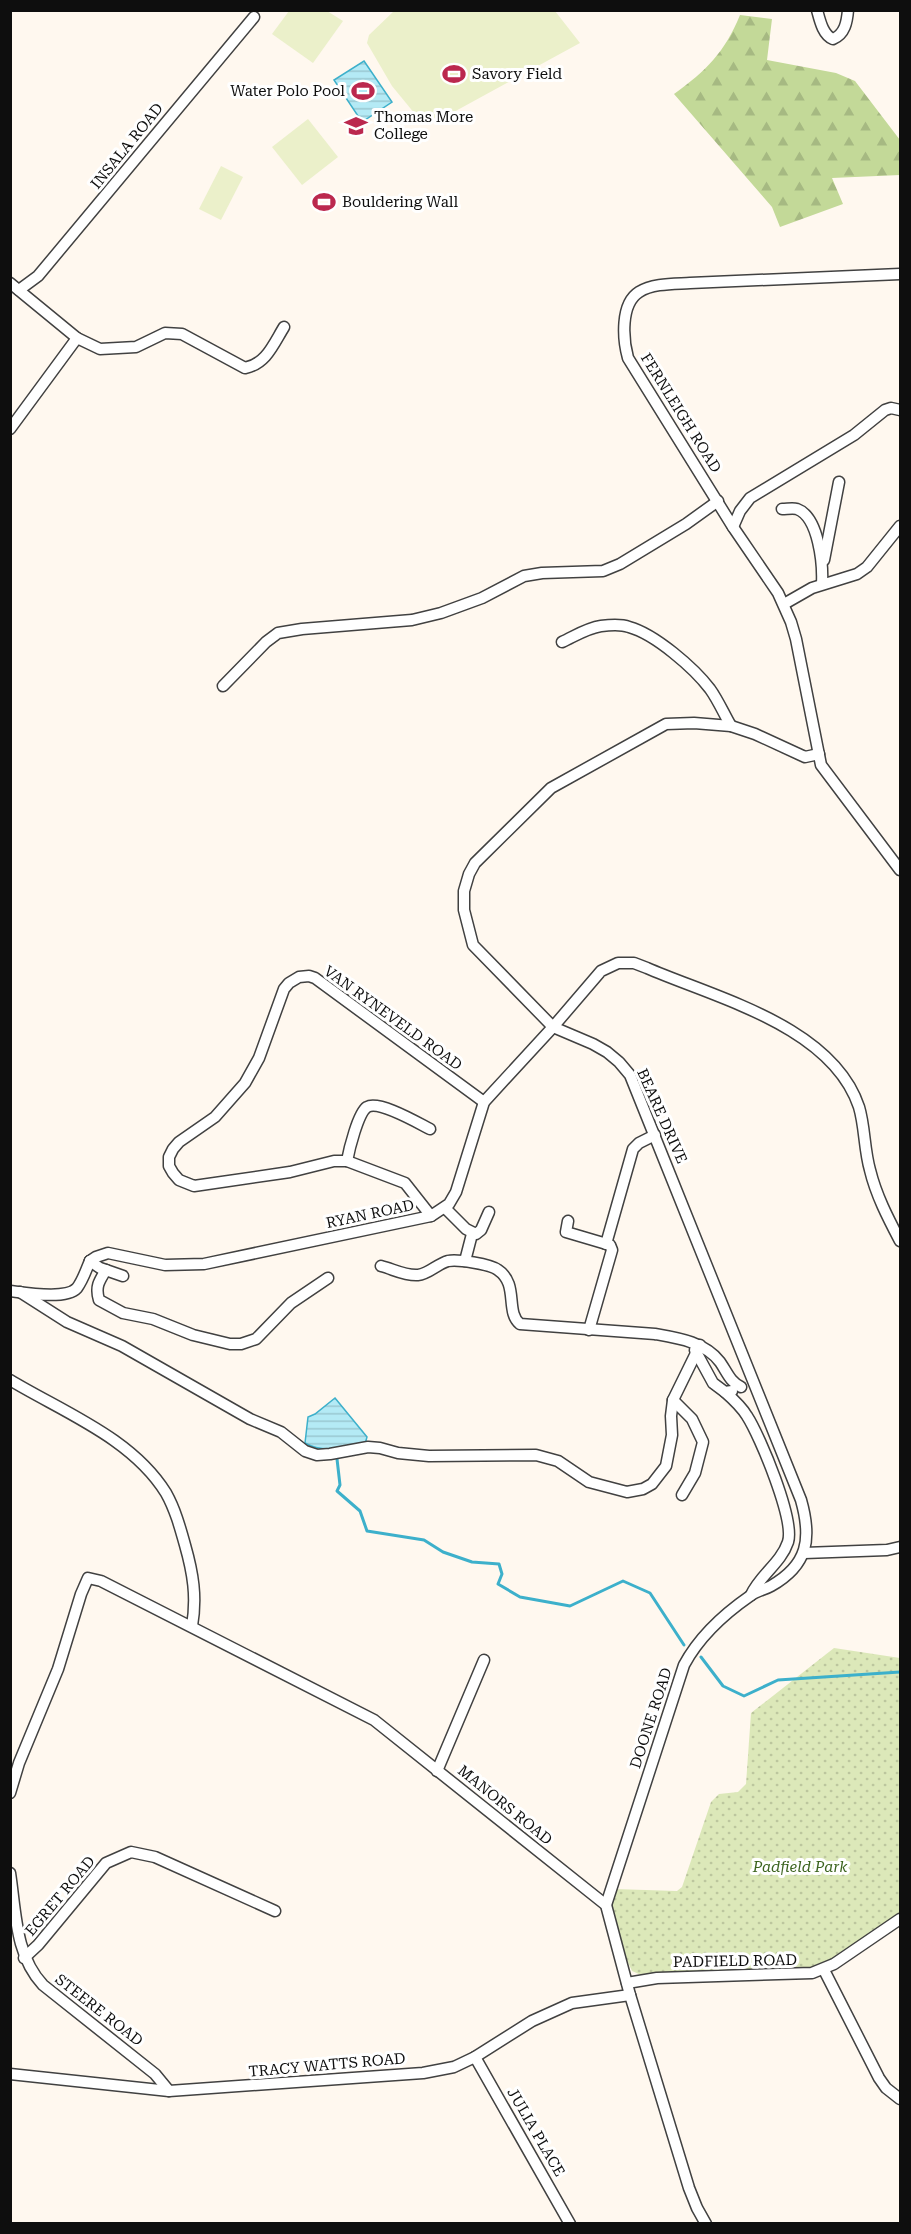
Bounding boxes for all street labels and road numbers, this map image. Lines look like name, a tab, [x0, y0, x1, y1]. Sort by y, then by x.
street label: INSALA ROAD	[87, 100, 167, 192]
street label: FERNLEIGH ROAD	[637, 350, 725, 476]
street label: VAN RYNEVELD ROAD	[320, 962, 466, 1074]
street label: BEARE DRIVE	[633, 1066, 691, 1166]
street label: RYAN ROAD	[324, 1196, 416, 1232]
street label: DOONE ROAD	[626, 1665, 676, 1771]
street label: MANORS ROAD	[454, 1761, 556, 1849]
street label: EGRET ROAD	[21, 1852, 99, 1940]
street label: PADFIELD ROAD	[673, 1951, 797, 1971]
street label: STEERE ROAD	[52, 1970, 146, 2050]
street label: TRACY WATTS ROAD	[248, 2049, 406, 2081]
street label: JULIA PLACE	[503, 2085, 569, 2179]

